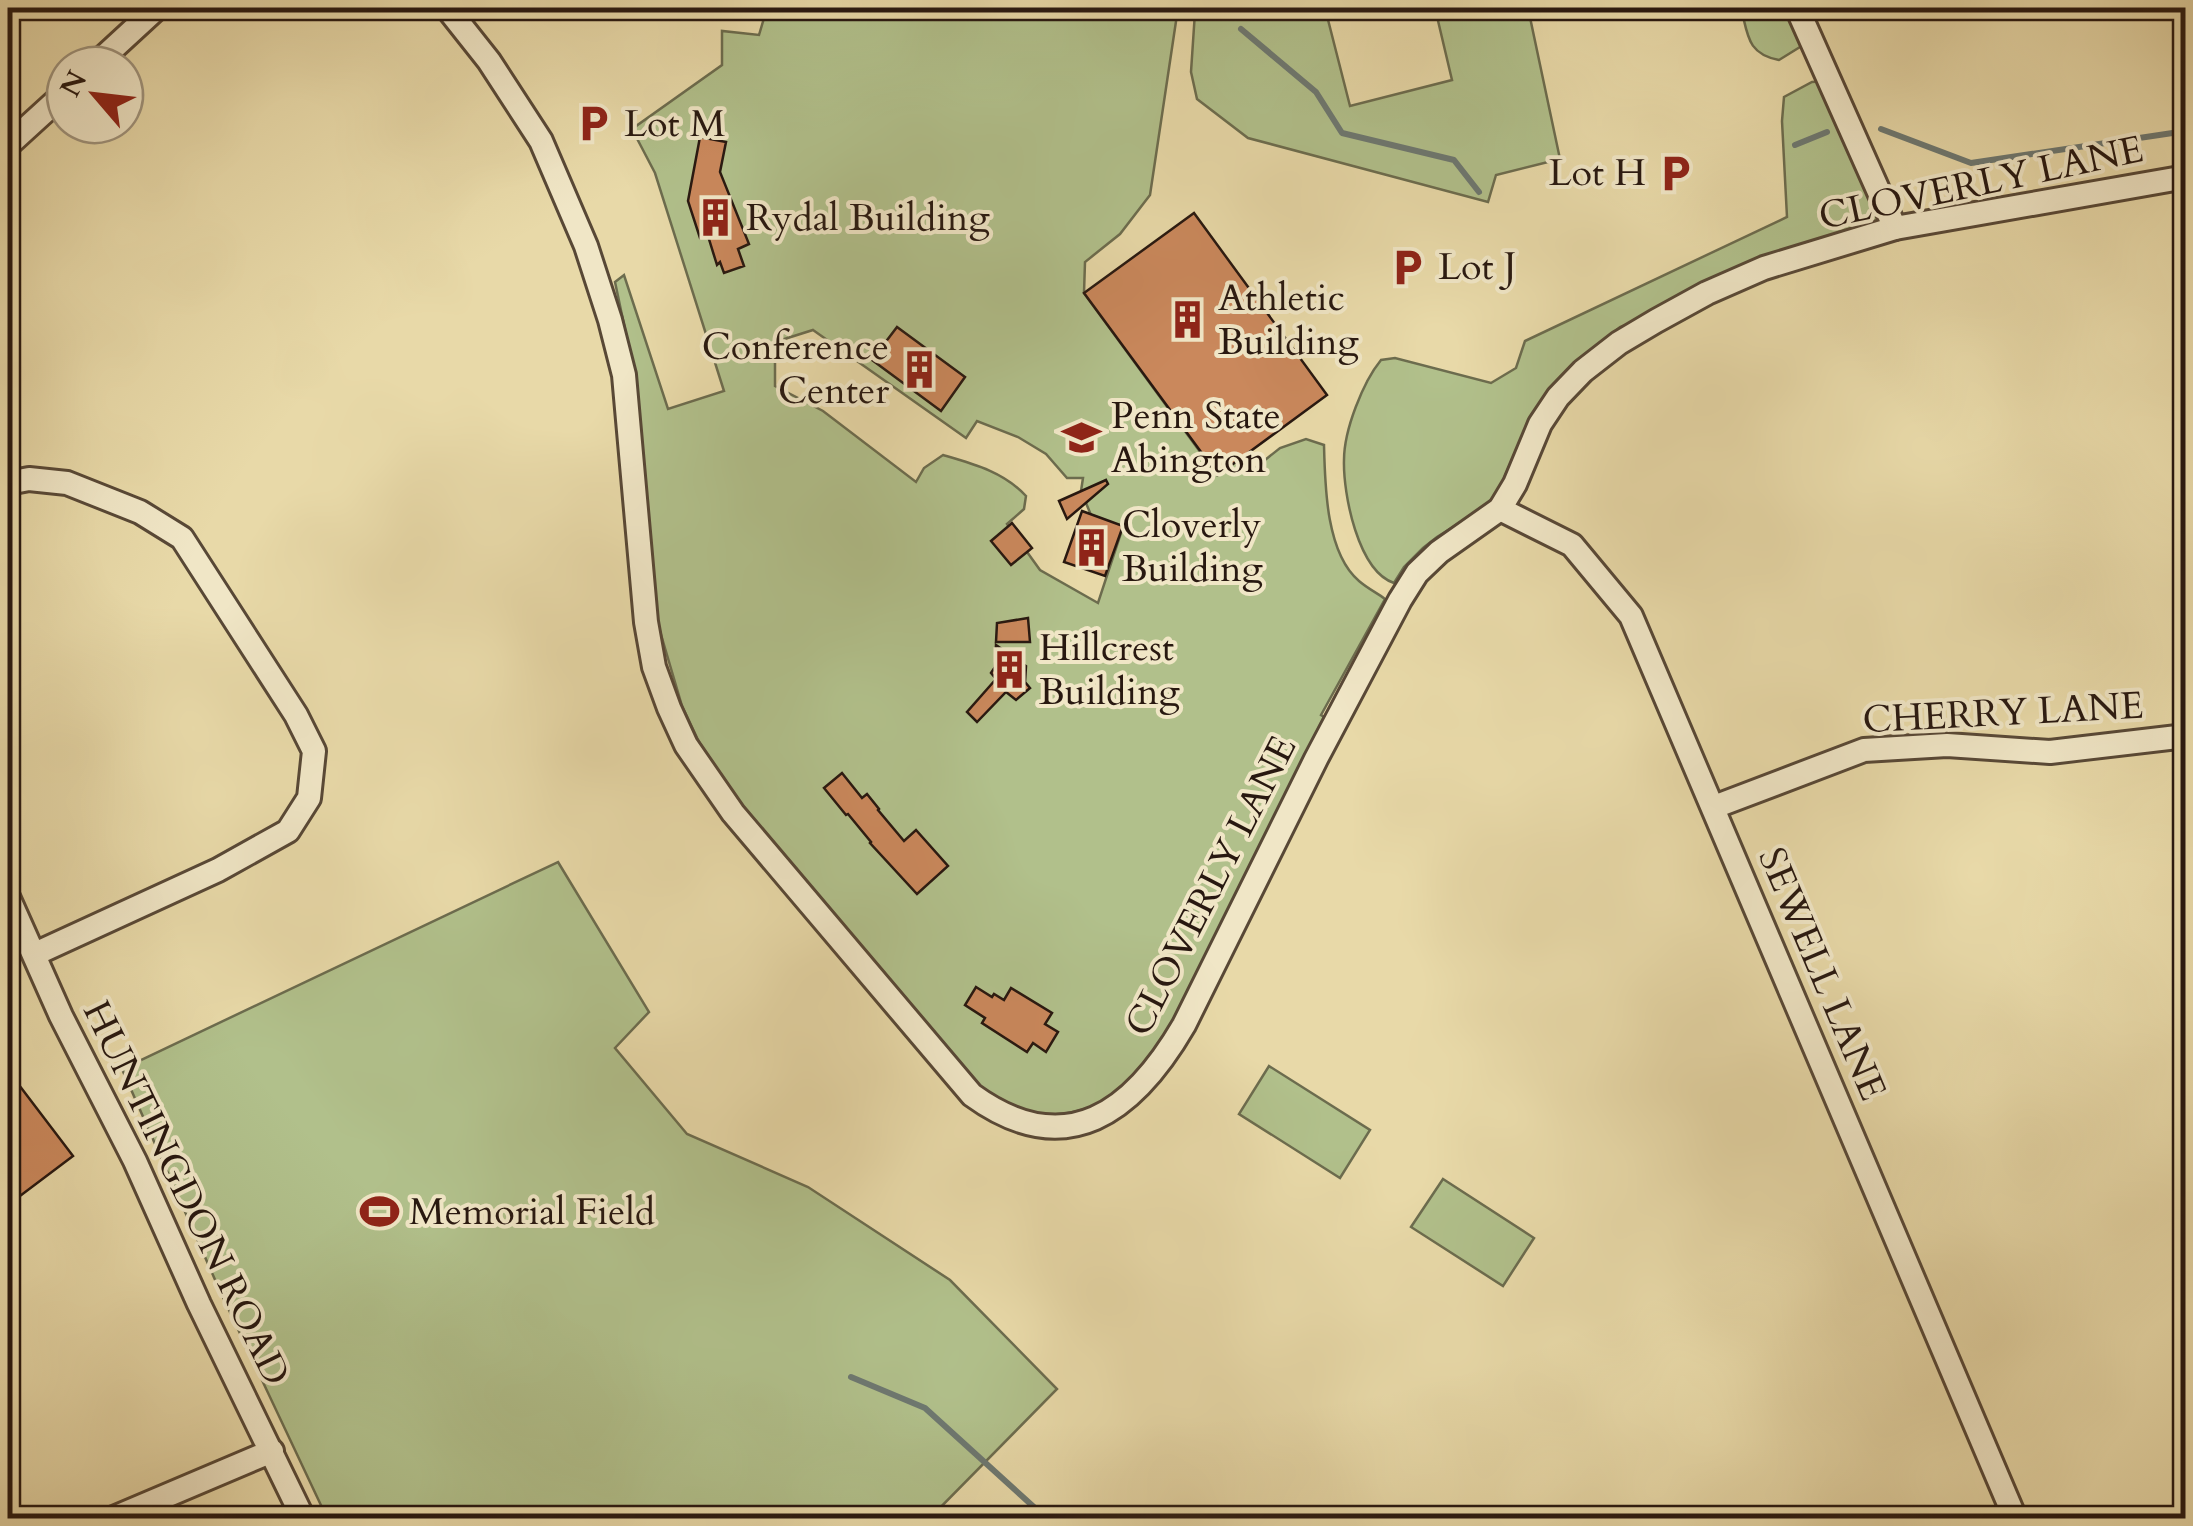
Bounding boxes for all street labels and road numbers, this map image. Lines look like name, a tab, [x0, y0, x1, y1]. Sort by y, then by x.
street label: CLOVERLY LANE	[1814, 123, 2148, 243]
street label: CHERRY LANE	[1861, 680, 2145, 746]
street label: CLOVERLY LANE	[1113, 727, 1309, 1045]
street label: SEWELL LANE	[1745, 840, 1899, 1108]
street label: HUNTINGDON ROAD	[70, 992, 302, 1394]

